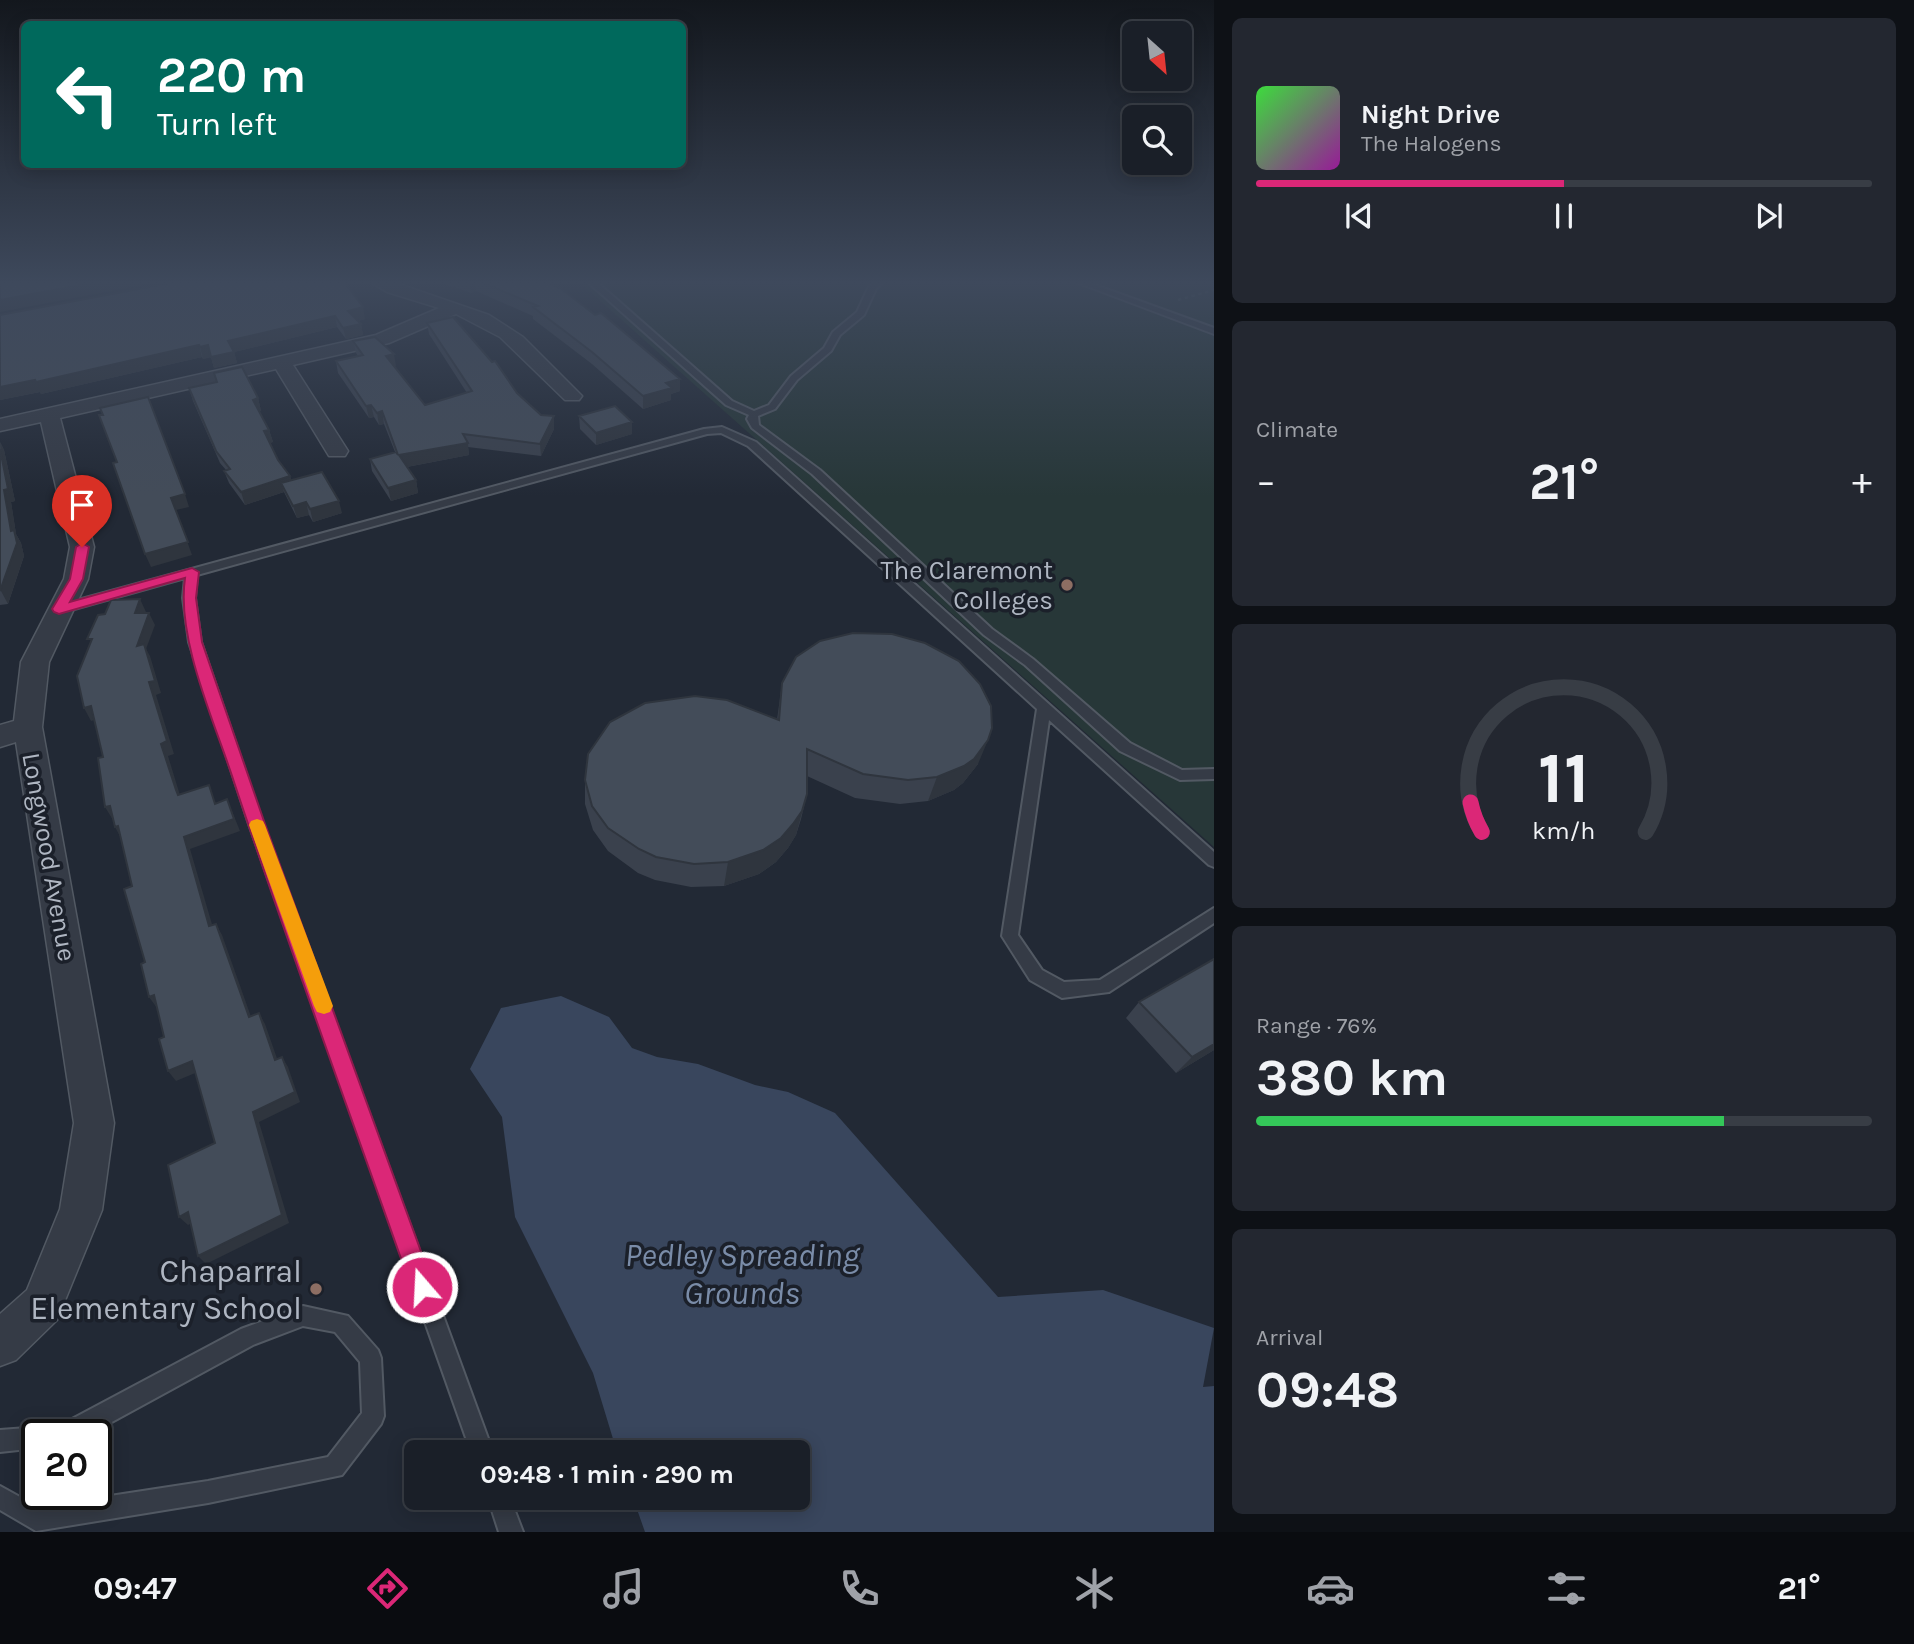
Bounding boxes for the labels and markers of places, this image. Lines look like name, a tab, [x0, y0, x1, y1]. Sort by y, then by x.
pin	[52, 475, 112, 547]
place label: The Claremont Colleges	[880, 555, 1053, 616]
marker: The Claremont Colleges	[1059, 577, 1075, 593]
place label: Chaparral Elementary School	[30, 1253, 302, 1327]
marker: Chaparral Elementary School	[308, 1281, 324, 1297]

